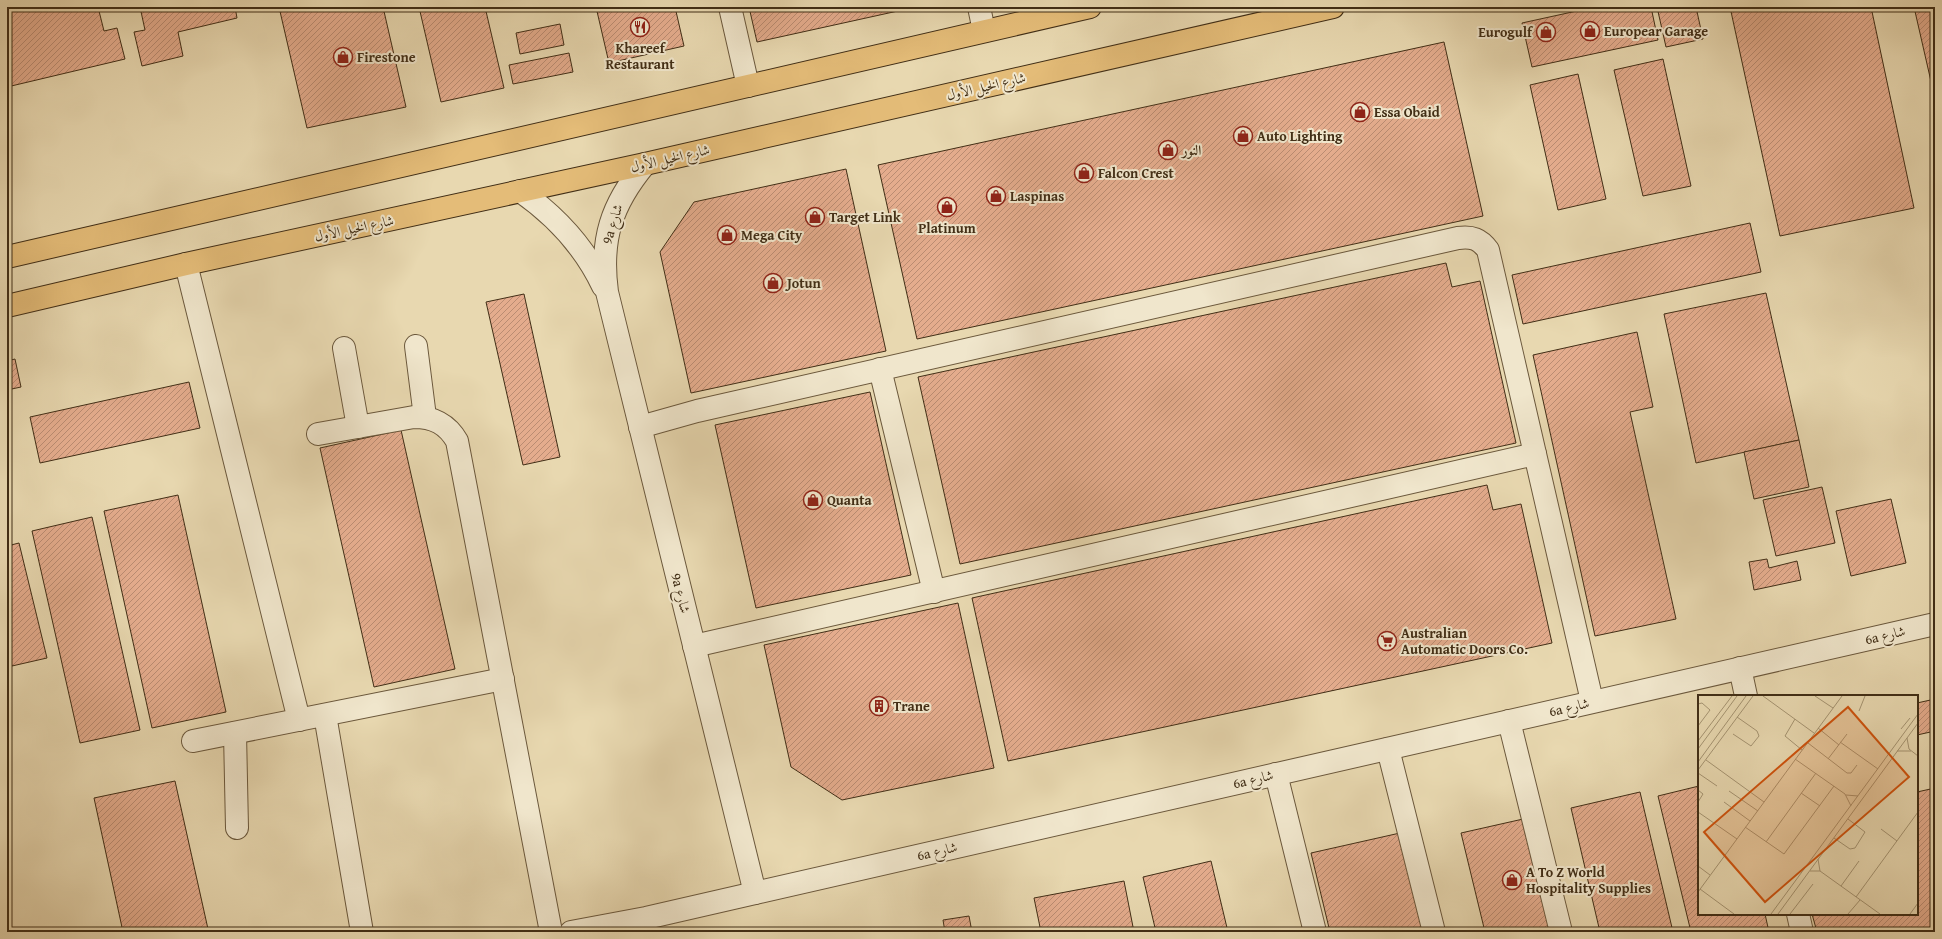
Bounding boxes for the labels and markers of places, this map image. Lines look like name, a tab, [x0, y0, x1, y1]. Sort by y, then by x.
restaurant icon: Khareef Restaurant	[629, 16, 651, 38]
shop icon: Europear Garage	[1579, 20, 1601, 42]
shop icon: Eurogulf	[1535, 21, 1557, 43]
place label: Europear Garage	[1604, 21, 1708, 41]
place label: Eurogulf	[1478, 22, 1534, 42]
place label: Khareef Restaurant	[605, 38, 675, 74]
shop icon: Firestone	[332, 46, 354, 68]
place label: Firestone	[357, 47, 416, 67]
shop icon: Essa Obaid	[1349, 101, 1371, 123]
place label: Essa Obaid	[1374, 102, 1440, 122]
shop icon: Auto Lighting	[1232, 125, 1254, 147]
place label: Auto Lighting	[1257, 126, 1343, 146]
shop icon: النور	[1157, 139, 1179, 161]
place label: النور	[1180, 140, 1201, 160]
shop icon: Falcon Crest	[1073, 162, 1095, 184]
place label: Falcon Crest	[1098, 163, 1175, 183]
shop icon: Laspinas	[985, 185, 1007, 207]
place label: Laspinas	[1010, 186, 1064, 206]
shop icon: Platinum	[936, 196, 958, 218]
shop icon: Target Link	[804, 206, 826, 228]
place label: Target Link	[829, 207, 902, 227]
place label: Platinum	[918, 218, 976, 238]
shop icon: Mega City	[716, 224, 738, 246]
place label: Mega City	[741, 225, 803, 245]
shop icon: Jotun	[762, 272, 784, 294]
place label: Jotun	[785, 273, 822, 293]
shop icon: Quanta	[802, 489, 824, 511]
place label: Quanta	[827, 490, 873, 510]
place label: Australian Automatic Doors Co.	[1401, 623, 1528, 659]
supermarket icon: Australian Automatic Doors Co.	[1376, 630, 1398, 652]
building icon: Trane	[868, 695, 890, 717]
place label: Trane	[893, 696, 930, 716]
place label: A To Z World Hospitality Supplies	[1526, 862, 1651, 898]
shop icon: A To Z World Hospitality Supplies	[1501, 869, 1523, 891]

